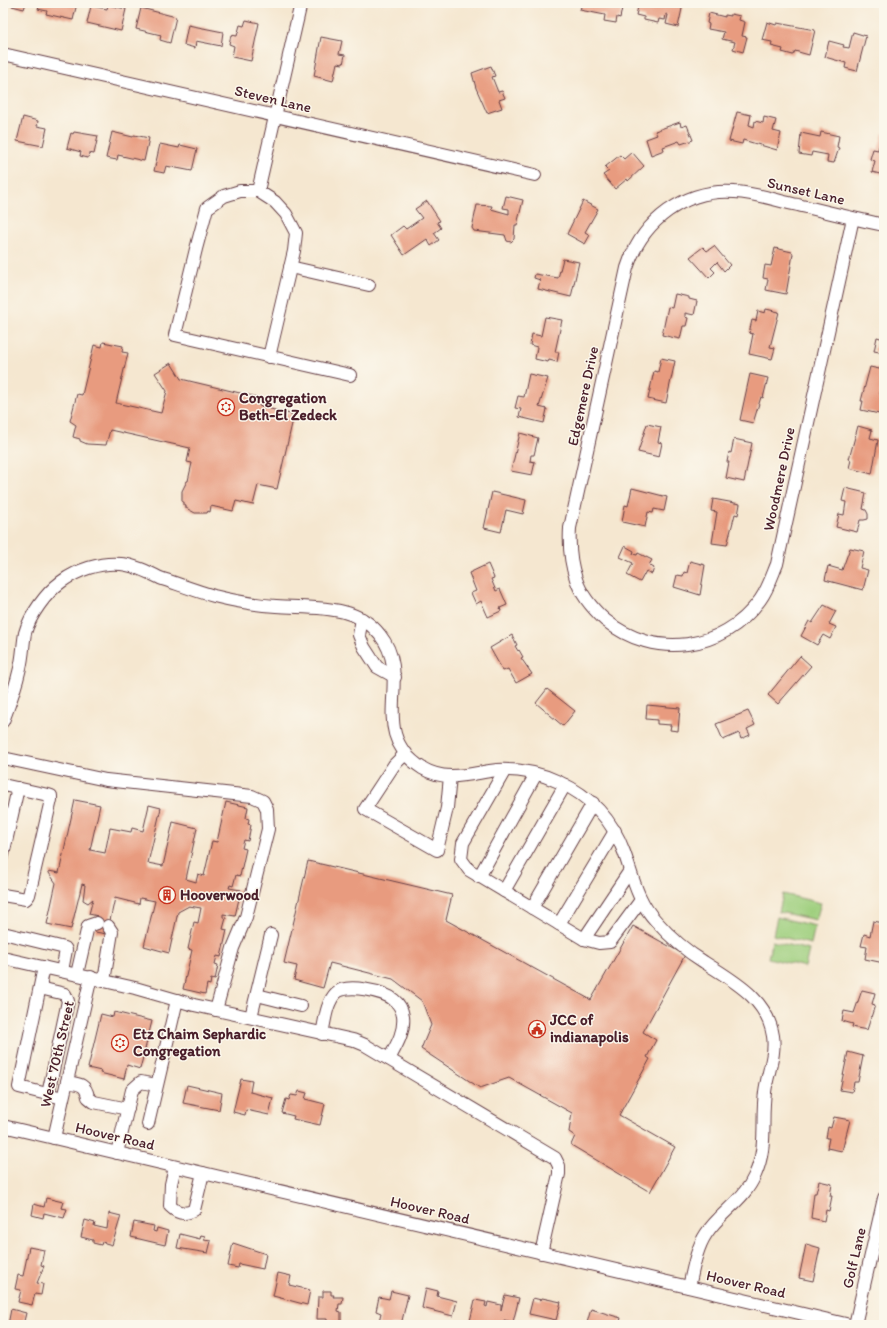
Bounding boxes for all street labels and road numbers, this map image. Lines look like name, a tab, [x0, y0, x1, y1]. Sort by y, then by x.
street label: Steven Lane	[233, 81, 313, 117]
street label: Sunset Lane	[765, 173, 847, 209]
street label: Edgemere Drive	[564, 345, 602, 447]
street label: Woodmere Drive	[759, 425, 799, 533]
street label: West 70th Street	[36, 999, 78, 1109]
street label: Hoover Road	[73, 1118, 157, 1154]
street label: Hoover Road	[388, 1192, 472, 1228]
street label: Golf Lane	[838, 1226, 870, 1290]
street label: Hoover Road	[704, 1266, 788, 1302]

